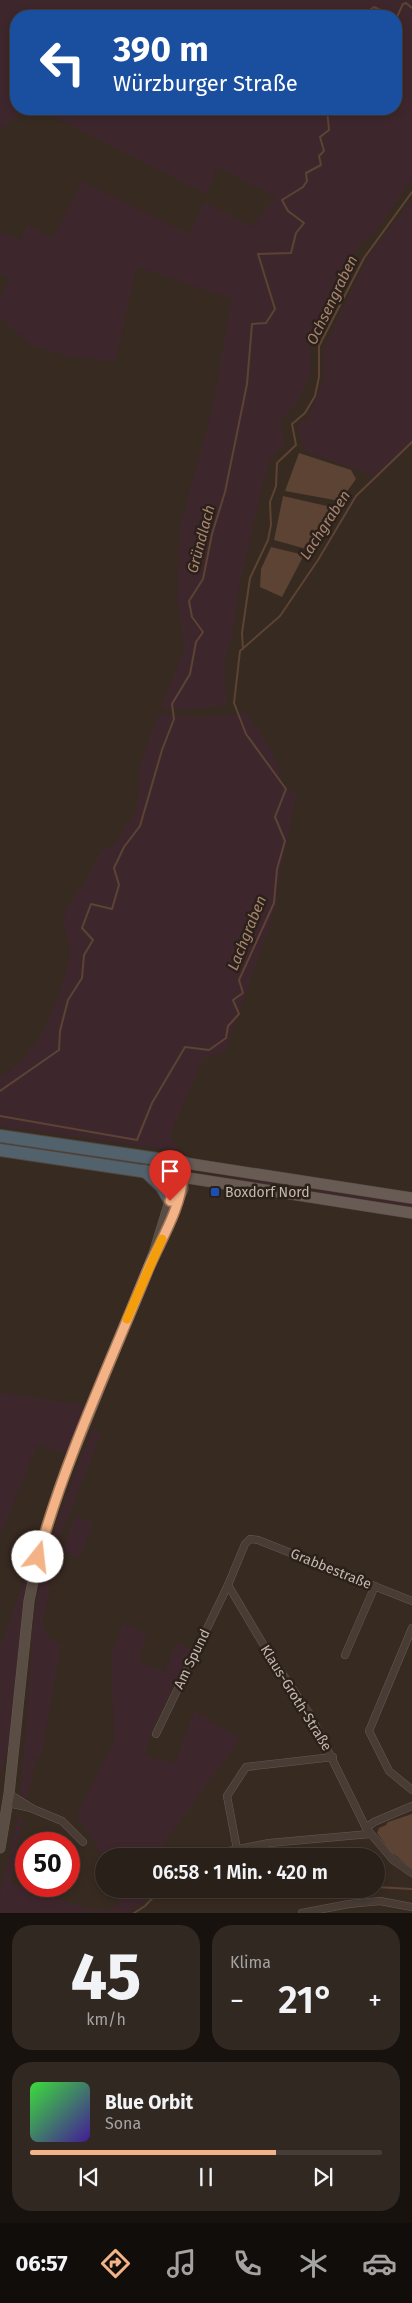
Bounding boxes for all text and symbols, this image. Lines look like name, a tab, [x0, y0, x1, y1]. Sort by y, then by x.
text: 390 m	[113, 28, 209, 70]
icon: left	[30, 30, 95, 95]
text: Würzburger Straße	[113, 70, 298, 97]
water label: Ochsengraben	[303, 252, 361, 348]
water label: Lachgraben	[296, 487, 354, 563]
water label: Gründlach	[183, 503, 219, 575]
water label: Lachgraben	[224, 893, 270, 973]
pin	[149, 1150, 191, 1201]
icon: arrive	[156, 1157, 184, 1185]
place label: Boxdorf Nord	[225, 1184, 310, 1201]
marker: Boxdorf Nord	[209, 1186, 221, 1198]
position arrow	[11, 1530, 63, 1582]
street label: Grabbestraße	[288, 1545, 374, 1593]
street label: Am Spund	[170, 1626, 214, 1692]
street label: Klaus-Groth-Straße	[257, 1642, 335, 1754]
speed limit sign: 50	[15, 1832, 80, 1897]
text: 06:58 · 1 Min. · 420 m	[152, 1861, 328, 1884]
text: 45	[71, 1938, 141, 2016]
text: Klima	[230, 1953, 271, 1972]
text: 21°	[278, 1977, 334, 2023]
text: −	[230, 1984, 244, 2017]
text: +	[368, 1984, 382, 2017]
text: km/h	[86, 2010, 126, 2029]
text: Blue Orbit	[105, 2091, 193, 2114]
text: Sona	[105, 2114, 141, 2133]
icon: previous	[75, 2163, 103, 2191]
icon: pause	[192, 2163, 220, 2191]
icon: next	[309, 2163, 337, 2191]
icon: directions	[98, 2246, 133, 2281]
icon: music	[164, 2246, 199, 2281]
icon: phone	[230, 2246, 265, 2281]
icon: climate	[296, 2246, 331, 2281]
icon: car	[362, 2246, 397, 2281]
text: 06:57	[15, 2250, 68, 2277]

